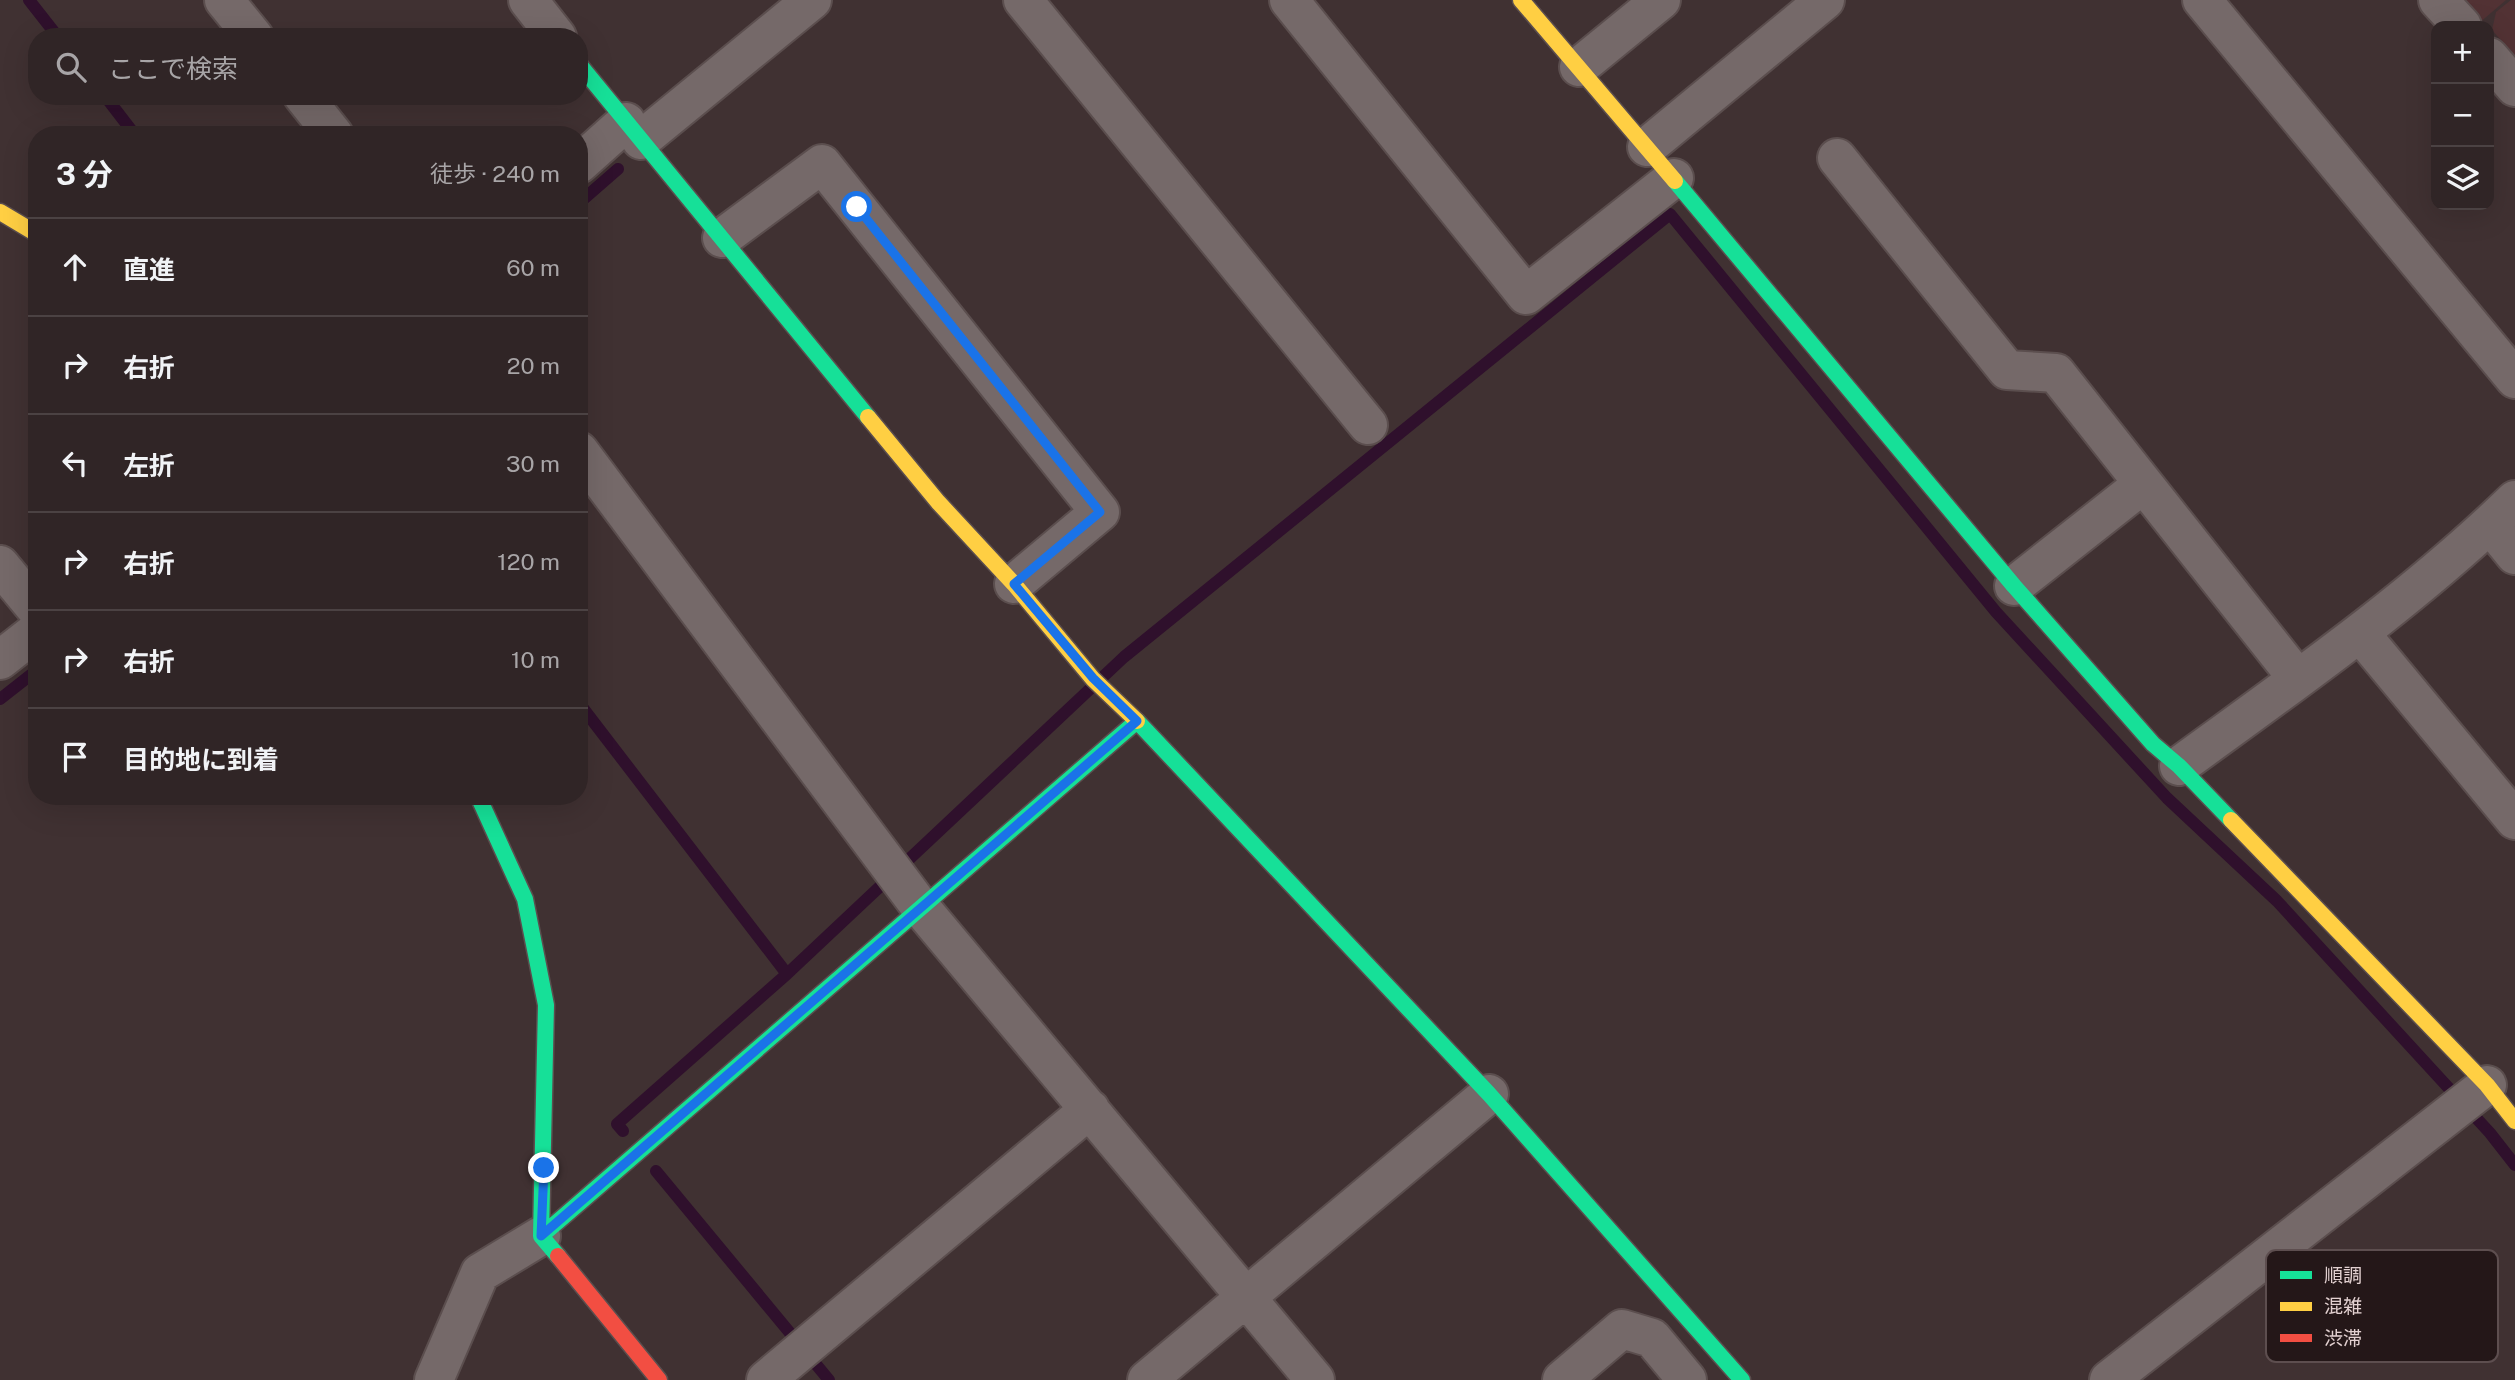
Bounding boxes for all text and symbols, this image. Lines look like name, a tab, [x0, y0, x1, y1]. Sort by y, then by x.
map controls	[2431, 21, 2494, 210]
button: +	[2431, 21, 2494, 84]
search box	[28, 28, 588, 105]
icon: search	[52, 48, 90, 86]
text: ここで検索	[108, 53, 238, 84]
button: −	[2431, 84, 2494, 147]
button: layers	[2431, 147, 2494, 210]
text: 3 分	[56, 156, 113, 192]
text: 徒歩 · 240 m	[430, 160, 560, 187]
route start	[841, 191, 872, 222]
icon: ahead	[56, 248, 94, 286]
text: 直進	[123, 254, 175, 285]
text: 60 m	[506, 254, 560, 281]
icon: right	[56, 346, 94, 384]
text: 右折	[123, 352, 175, 383]
text: 20 m	[507, 352, 560, 379]
icon: left	[56, 444, 94, 482]
text: 左折	[123, 450, 175, 481]
text: 30 m	[506, 450, 560, 477]
icon: right	[56, 542, 94, 580]
text: 右折	[123, 548, 175, 579]
text: 120 m	[497, 548, 560, 575]
icon: right	[56, 640, 94, 678]
text: 右折	[123, 646, 175, 677]
text: 10 m	[511, 646, 560, 673]
icon: arrive	[56, 738, 94, 776]
text: 目的地に到着	[123, 744, 279, 775]
route end	[528, 1152, 559, 1183]
legend	[2266, 1250, 2498, 1362]
text: 順調	[2324, 1264, 2362, 1286]
text: 混雑	[2324, 1295, 2362, 1317]
text: 渋滞	[2324, 1327, 2362, 1349]

